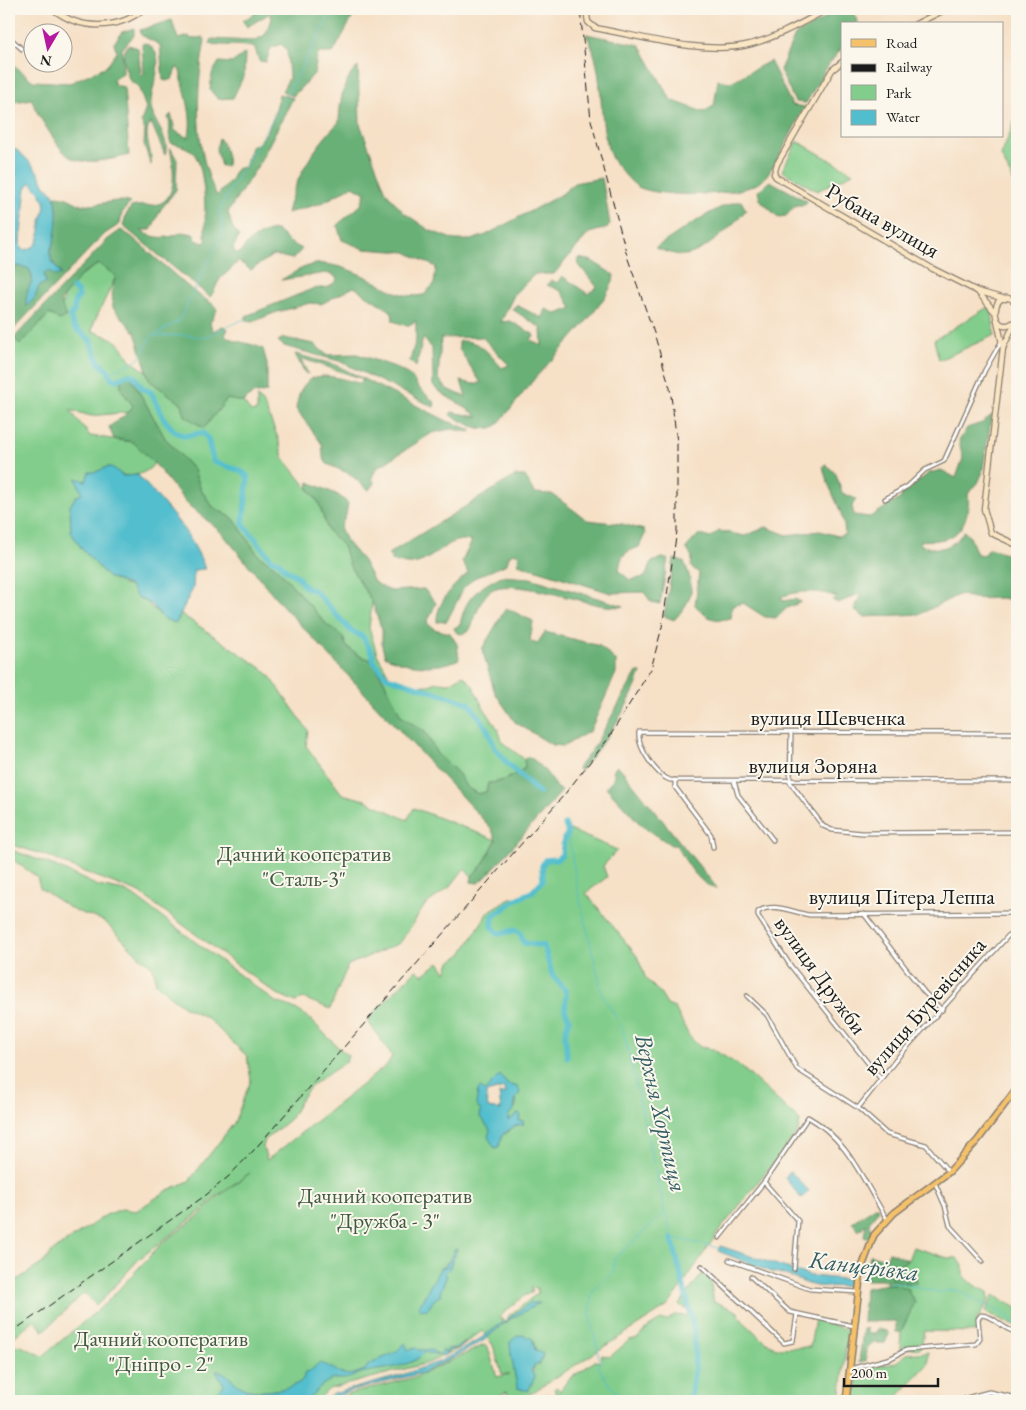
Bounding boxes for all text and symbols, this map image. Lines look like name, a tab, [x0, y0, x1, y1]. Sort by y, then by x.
north arrow	[22, 22, 72, 72]
legend	[841, 22, 1004, 138]
text: Road	[886, 33, 918, 52]
text: N	[38, 51, 53, 71]
text: Railway	[886, 57, 933, 76]
text: Park	[886, 83, 913, 102]
text: Water	[886, 107, 920, 126]
street label: Рубана вулиця	[821, 176, 945, 265]
street label: вулиця Шевченка	[750, 703, 906, 732]
street label: вулиця Зоряна	[748, 751, 878, 780]
park label: Дачний кооператив "Сталь-3"	[217, 839, 391, 893]
street label: вулиця Пітера Леппа	[809, 882, 995, 911]
street label: вулиця Дружби	[768, 910, 873, 1040]
street label: вулиця Буревісника	[856, 931, 992, 1081]
water label: Верхня Хортиця	[628, 1030, 695, 1195]
park label: Дачний кооператив "Дружба - 3"	[298, 1181, 472, 1235]
water label: Канцерівка	[806, 1243, 921, 1288]
park label: Дачний кооператив "Дніпро - 2"	[74, 1324, 248, 1378]
scale bar	[844, 1355, 937, 1387]
text: 200 m	[851, 1363, 888, 1382]

